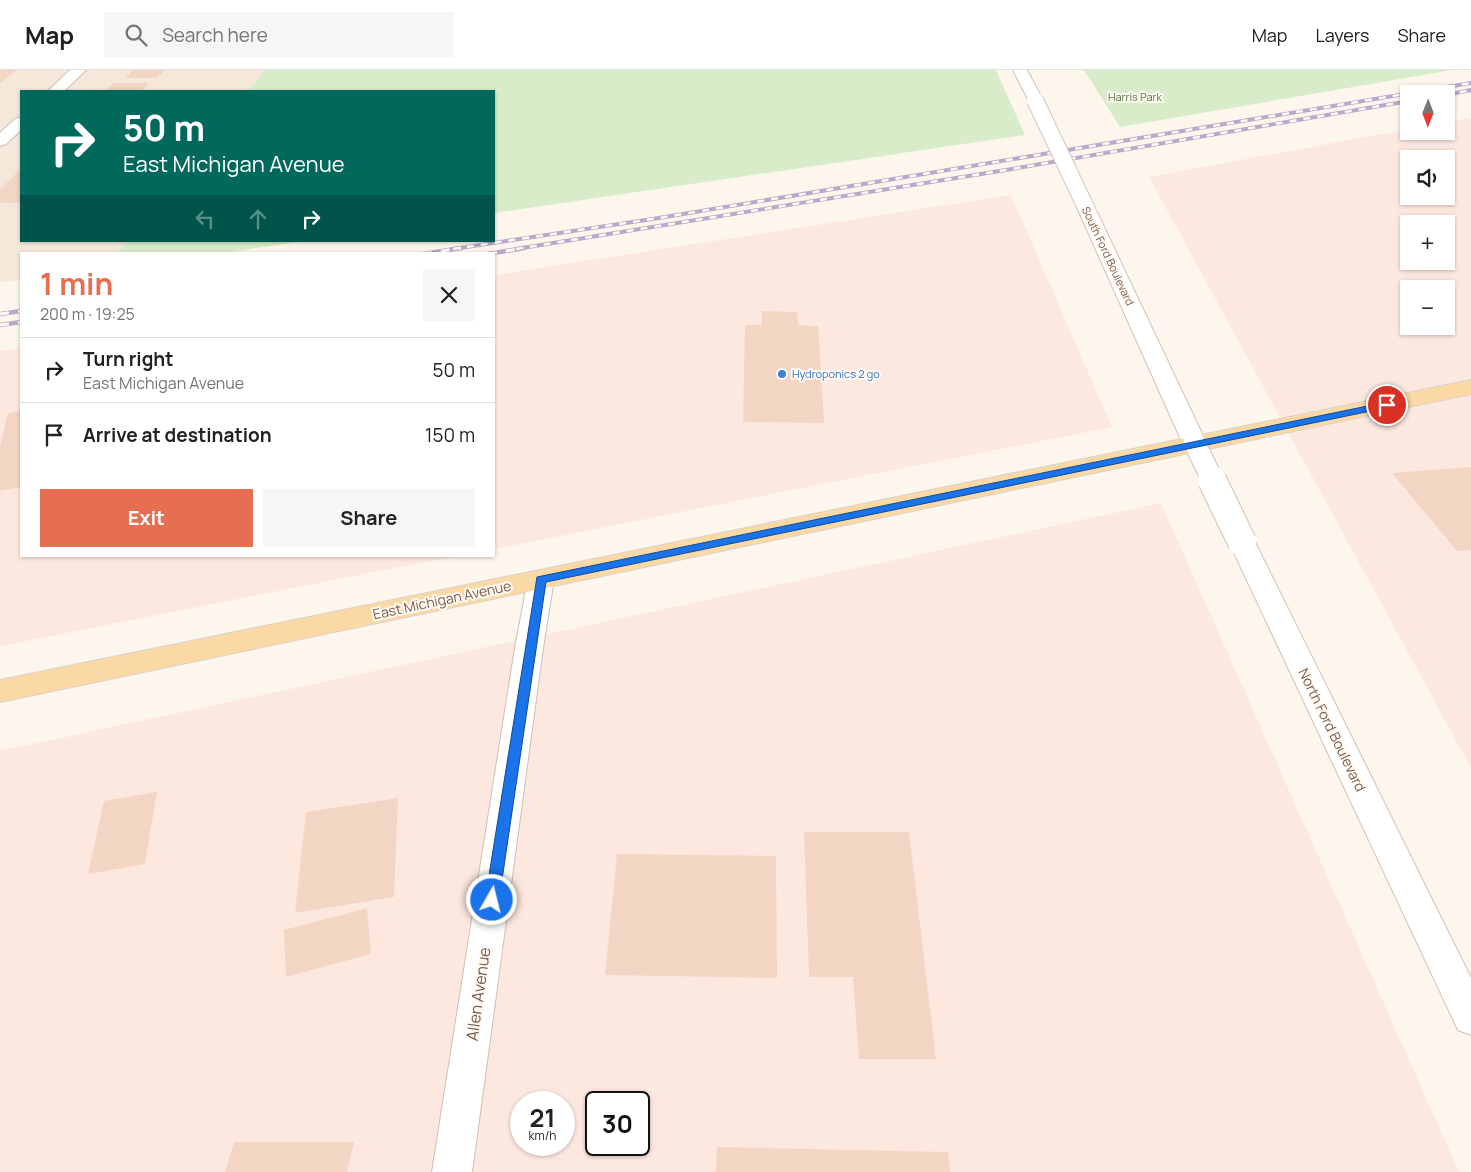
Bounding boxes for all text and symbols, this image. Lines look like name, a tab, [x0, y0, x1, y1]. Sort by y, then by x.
search box	[104, 12, 454, 57]
text: Map	[25, 18, 74, 51]
icon: search	[122, 21, 150, 49]
text: Search here	[162, 22, 268, 48]
text: Map	[1252, 23, 1287, 47]
text: Layers	[1315, 23, 1369, 47]
text: Share	[1397, 23, 1446, 47]
north arrow	[1400, 85, 1455, 140]
map controls	[1400, 85, 1455, 335]
park label: Harris Park	[1108, 89, 1163, 104]
text: 50 m	[123, 104, 205, 152]
icon: right	[40, 110, 105, 175]
text: East Michigan Avenue	[123, 149, 345, 179]
button: sound	[1400, 150, 1455, 205]
street label: South Ford Boulevard	[1079, 204, 1138, 308]
icon: left	[191, 205, 219, 233]
icon: ahead	[244, 205, 272, 233]
icon: right	[297, 205, 325, 233]
button: +	[1400, 215, 1455, 270]
text: 1 min	[40, 263, 113, 304]
button: close	[423, 269, 475, 321]
button: −	[1400, 280, 1455, 335]
text: 200 m · 19:25	[40, 303, 135, 325]
text: Turn right	[83, 346, 173, 372]
icon: right	[40, 356, 68, 384]
text: 50 m	[433, 357, 475, 383]
place label: Hydroponics 2 go	[792, 366, 880, 381]
marker: Hydroponics 2 go	[776, 368, 788, 380]
text: East Michigan Avenue	[83, 372, 244, 394]
pin	[1366, 384, 1408, 426]
icon: arrive	[1373, 391, 1401, 419]
icon: arrive	[40, 421, 68, 449]
text: Arrive at destination	[83, 422, 272, 448]
text: 150 m	[425, 422, 475, 448]
button: Exit	[40, 489, 253, 547]
button: Share	[263, 489, 475, 547]
street label: East Michigan Avenue	[371, 576, 513, 623]
street label: North Ford Boulevard	[1294, 665, 1371, 795]
position arrow	[465, 873, 517, 925]
street label: Allen Avenue	[461, 946, 495, 1042]
speed limit sign: 30	[585, 1091, 650, 1156]
text: 21	[530, 1100, 555, 1135]
text: km/h	[529, 1127, 556, 1144]

